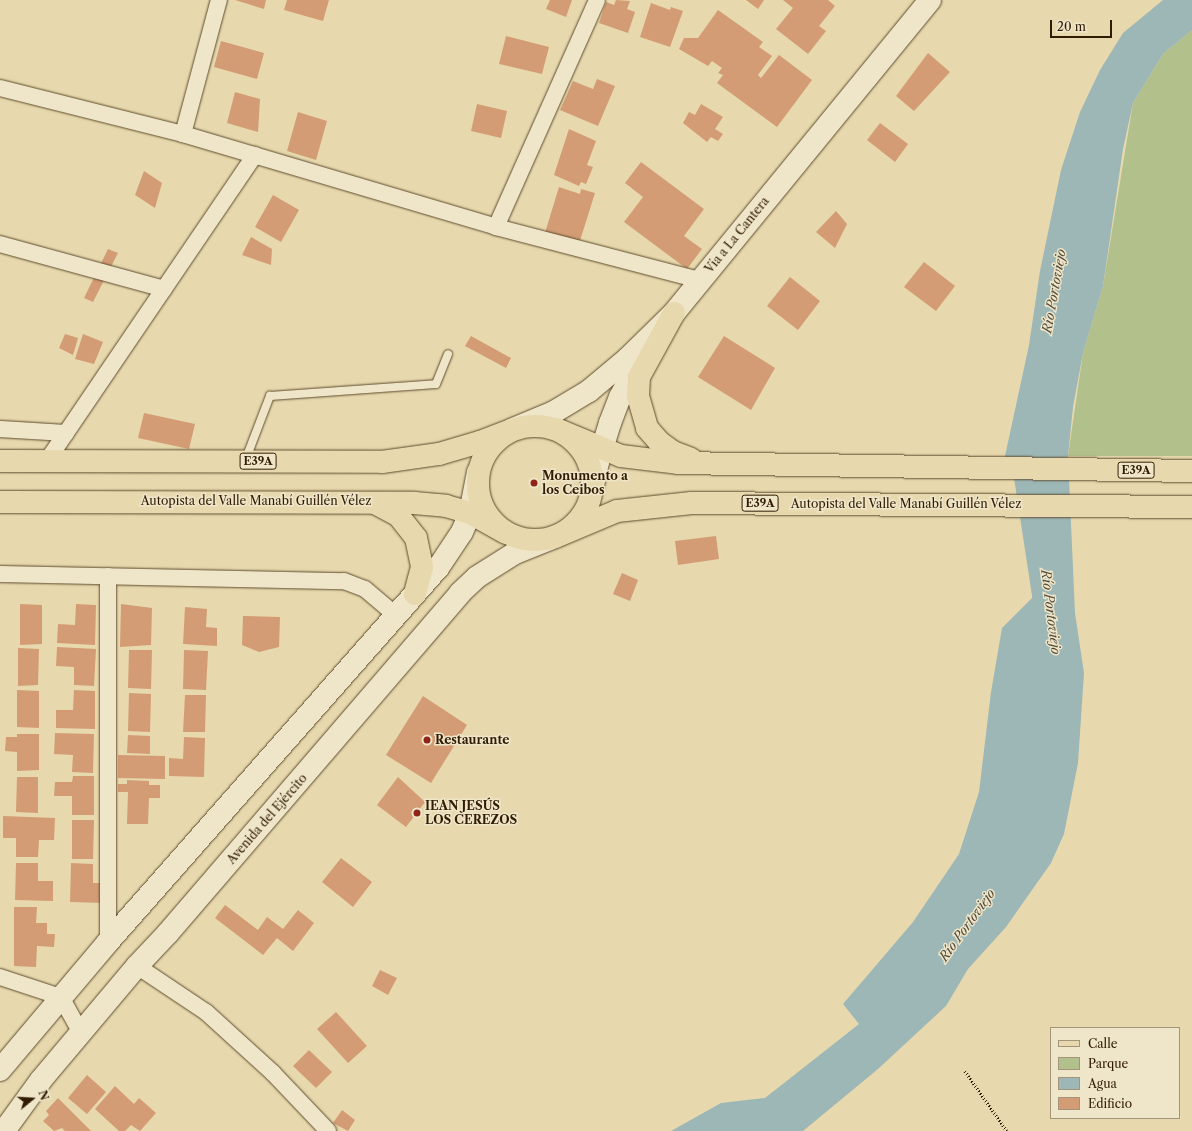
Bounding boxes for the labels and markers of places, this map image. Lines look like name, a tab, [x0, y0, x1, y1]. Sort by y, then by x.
place label: Monumento a los Ceibos	[542, 469, 628, 497]
marker: Monumento a los Ceibos	[529, 478, 539, 488]
place label: Restaurante	[435, 733, 509, 747]
marker: Restaurante	[422, 735, 432, 745]
place label: IEAN JESÚS LOS CEREZOS	[425, 799, 517, 827]
marker: IEAN JESÚS LOS CEREZOS	[412, 808, 422, 818]

